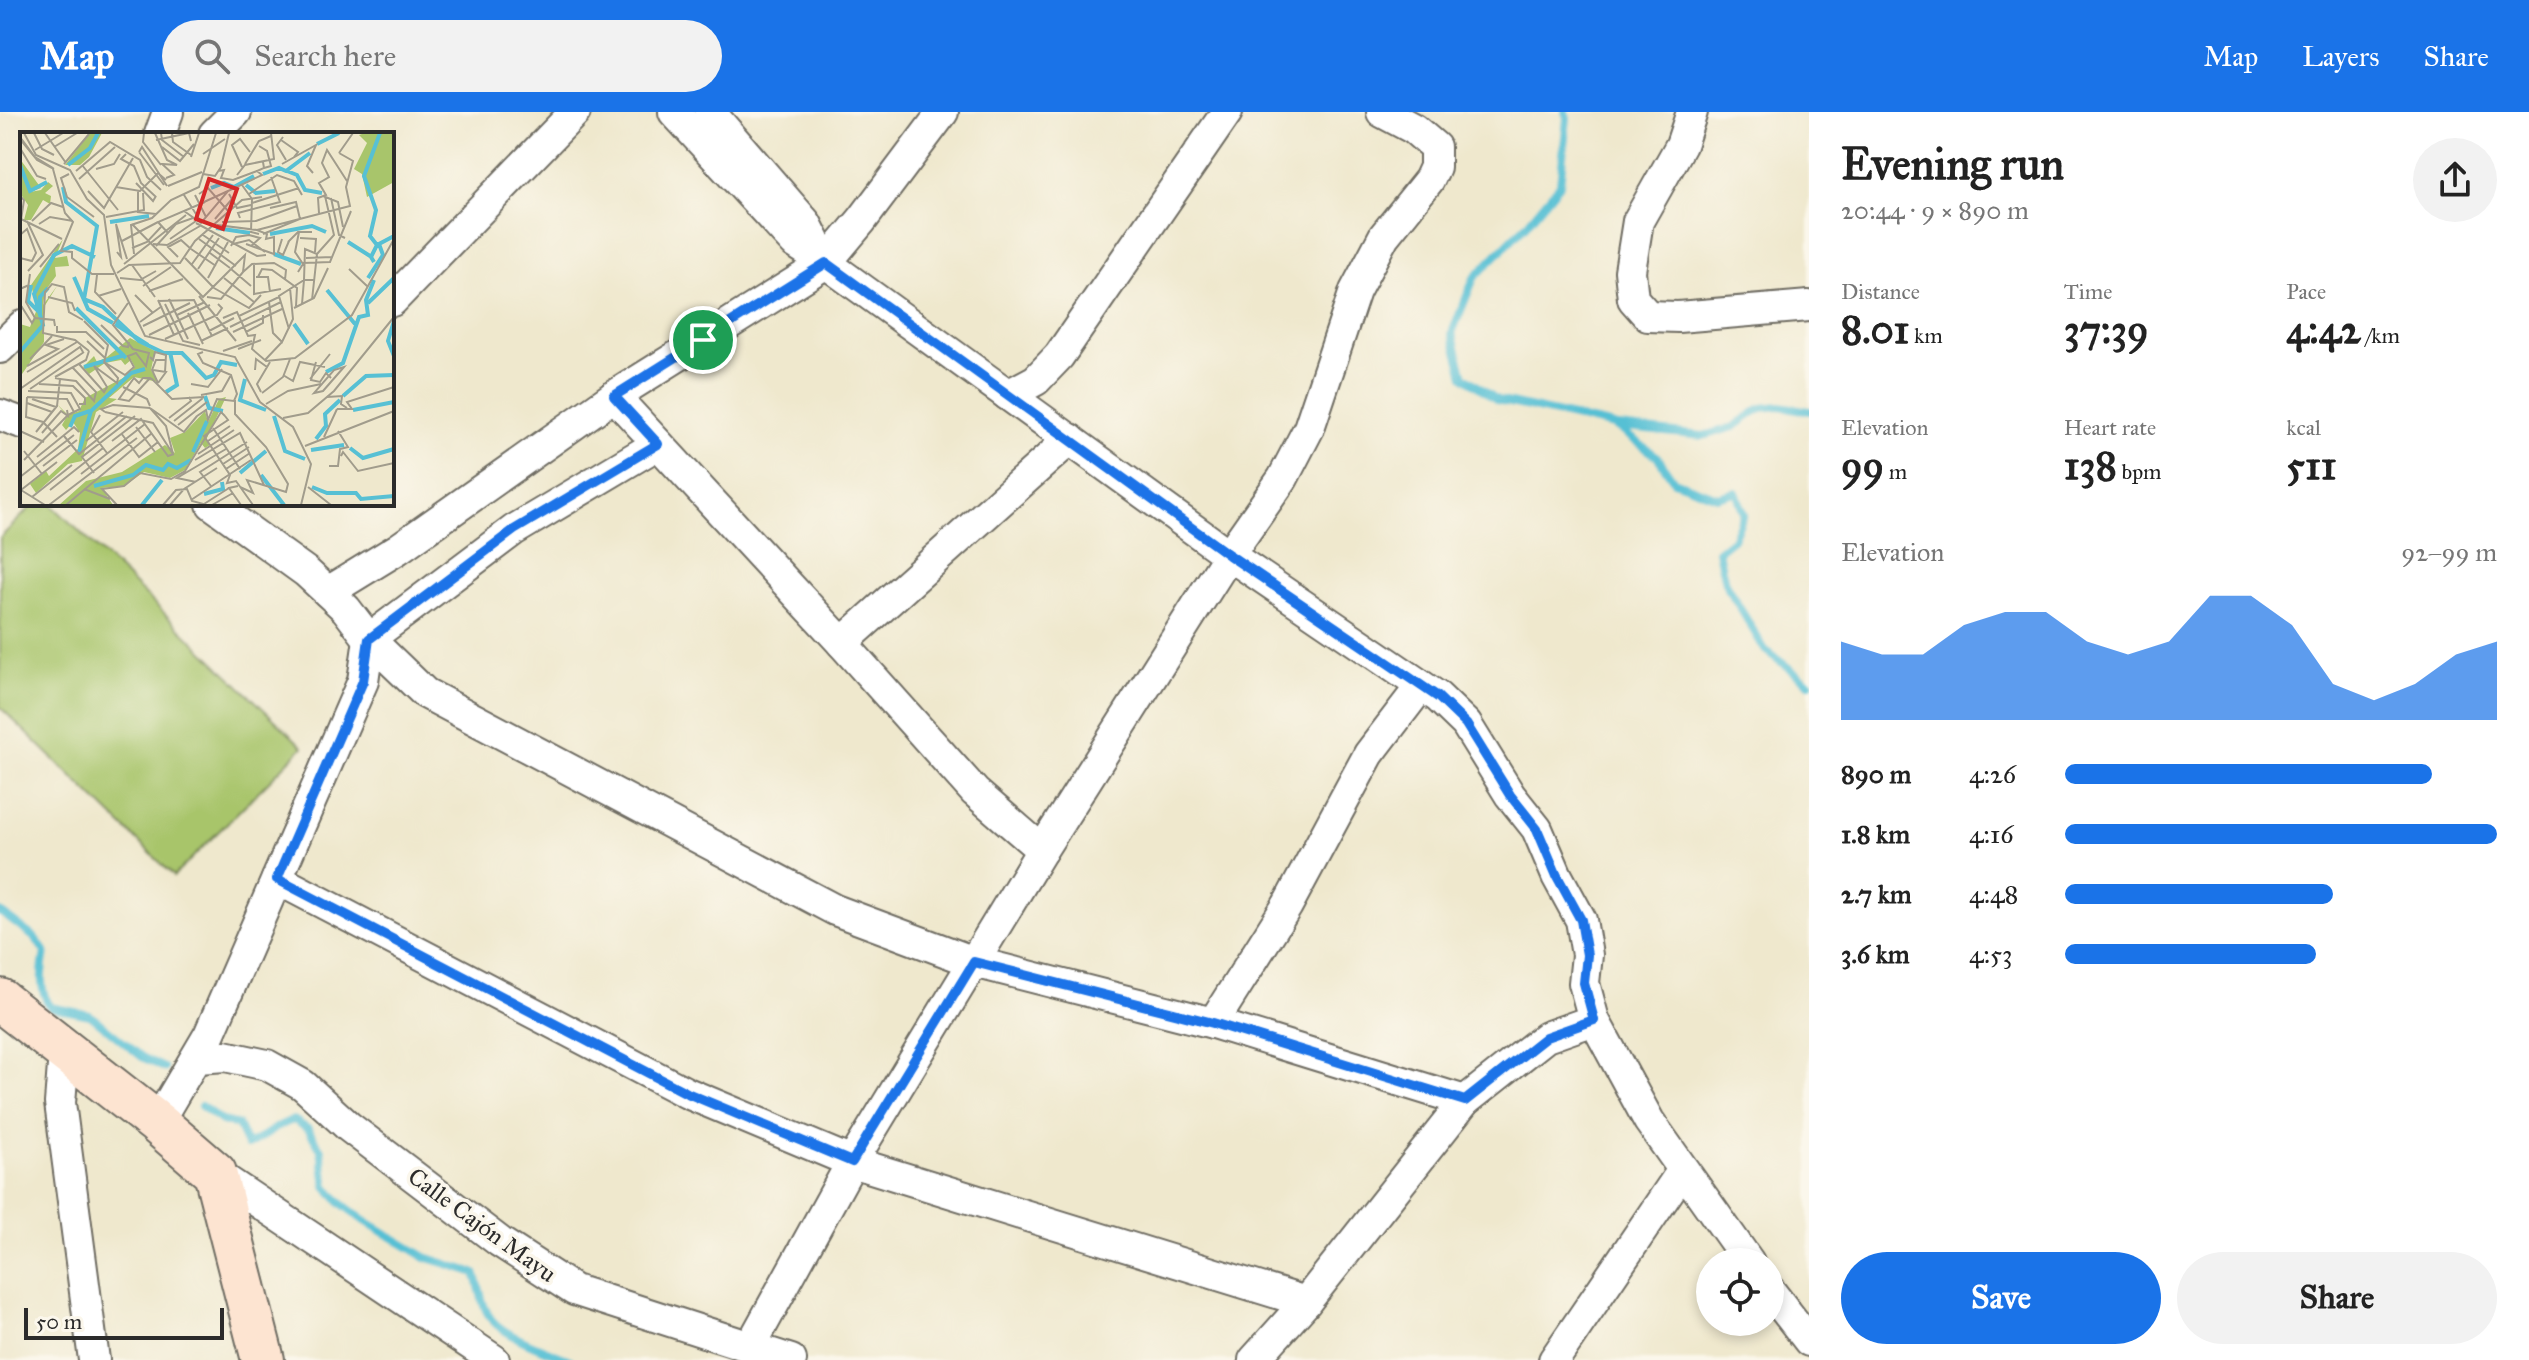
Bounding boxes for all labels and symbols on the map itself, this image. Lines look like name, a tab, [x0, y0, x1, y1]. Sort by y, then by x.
inset map	[20, 132, 394, 506]
pin	[669, 306, 737, 374]
street label: Calle Cajón Mayu	[402, 1161, 562, 1289]
scale bar	[24, 1304, 224, 1340]

